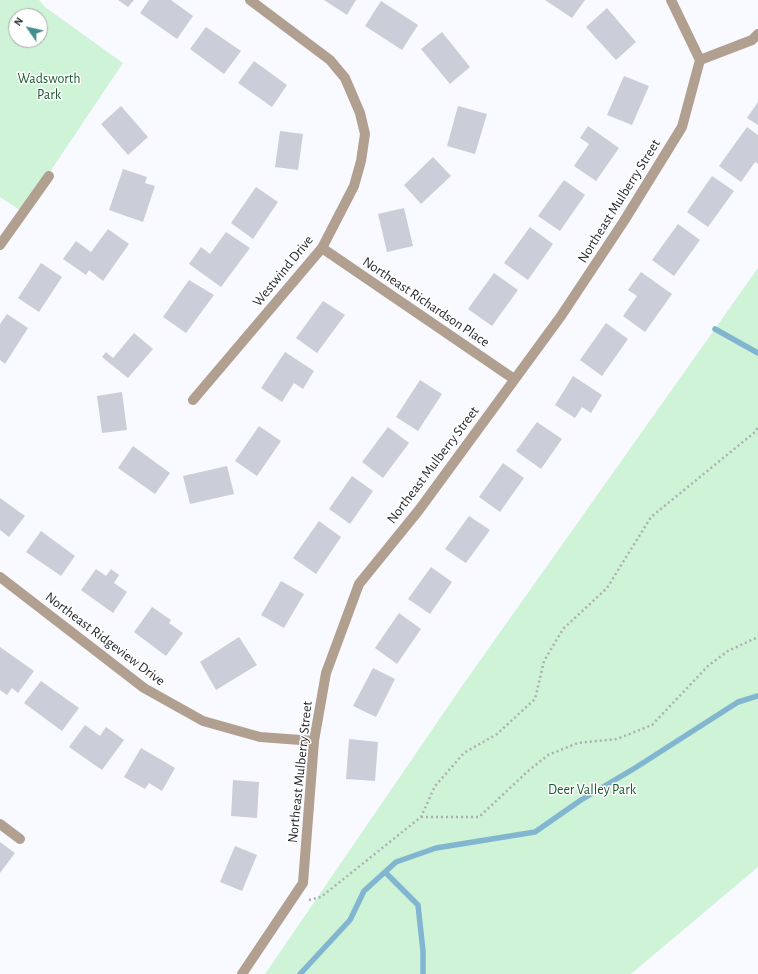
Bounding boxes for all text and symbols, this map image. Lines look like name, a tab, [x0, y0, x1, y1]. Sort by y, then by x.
north arrow	[8, 8, 48, 48]
text: N	[12, 15, 25, 28]
park label: Wadsworth Park	[18, 71, 80, 104]
street label: Northeast Mulberry Street	[574, 136, 664, 266]
street label: Westwind Drive	[249, 232, 317, 310]
street label: Northeast Richardson Place	[359, 253, 493, 351]
street label: Northeast Mulberry Street	[383, 403, 483, 527]
street label: Northeast Ridgeview Drive	[42, 589, 168, 689]
street label: Northeast Mulberry Street	[284, 700, 316, 844]
park label: Deer Valley Park	[548, 782, 636, 798]

